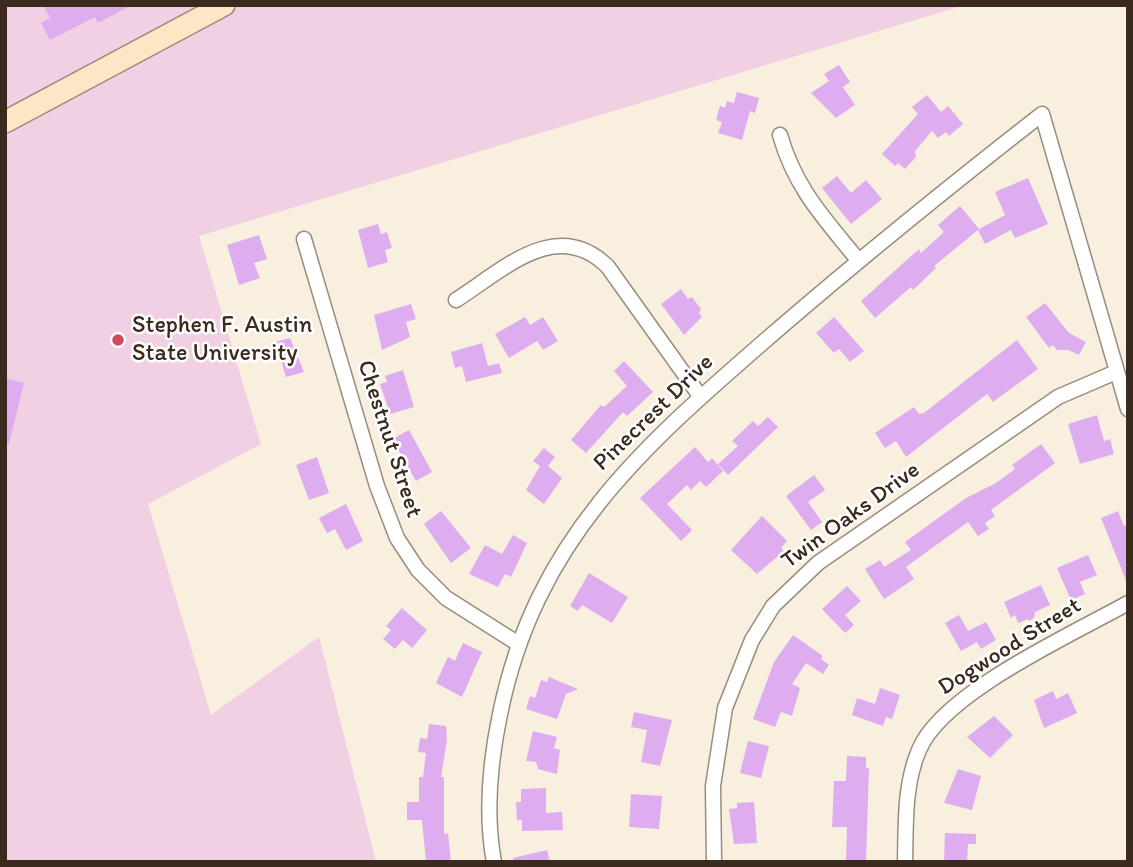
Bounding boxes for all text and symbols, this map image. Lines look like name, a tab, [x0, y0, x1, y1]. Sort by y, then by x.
place label: Stephen F. Austin State University	[132, 312, 312, 368]
marker: Stephen F. Austin State University	[110, 332, 126, 348]
street label: Pinecrest Drive	[588, 348, 720, 478]
street label: Chestnut Street	[350, 357, 428, 521]
street label: Twin Oaks Drive	[776, 456, 926, 576]
street label: Dogwood Street	[933, 592, 1087, 702]

